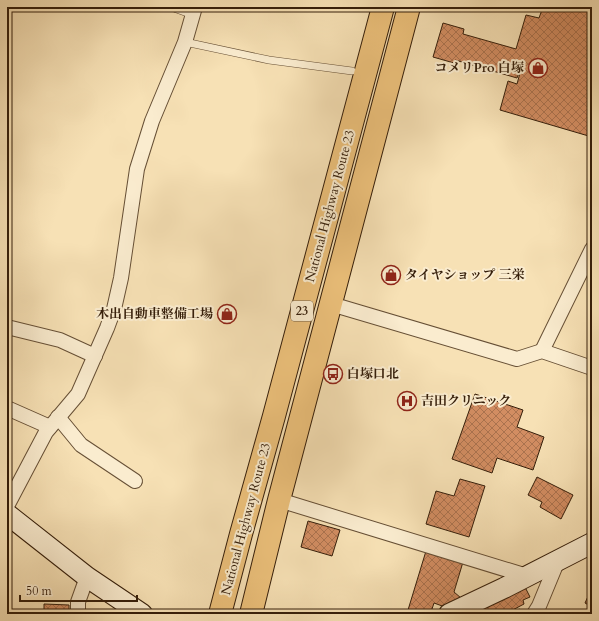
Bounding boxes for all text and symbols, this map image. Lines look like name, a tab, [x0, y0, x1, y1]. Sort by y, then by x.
shop icon: コメリPro 白塚	[527, 57, 549, 79]
place label: コメリPro 白塚	[435, 59, 524, 77]
street label: National Highway Route 23	[301, 128, 359, 284]
shop icon: タイヤショップ 三栄	[380, 264, 402, 286]
place label: タイヤショップ 三栄	[405, 266, 525, 284]
road number: 23	[291, 301, 313, 321]
shop icon: 木出自動車整備工場	[216, 303, 238, 325]
place label: 木出自動車整備工場	[96, 305, 213, 323]
bus stop icon: 白塚口北	[322, 363, 344, 385]
place label: 白塚口北	[347, 365, 399, 383]
hospital icon: 吉田クリニック	[396, 390, 418, 412]
place label: 吉田クリニック	[421, 392, 511, 410]
street label: National Highway Route 23	[217, 441, 275, 597]
scale bar	[20, 577, 137, 603]
text: 50 m	[26, 583, 53, 599]

